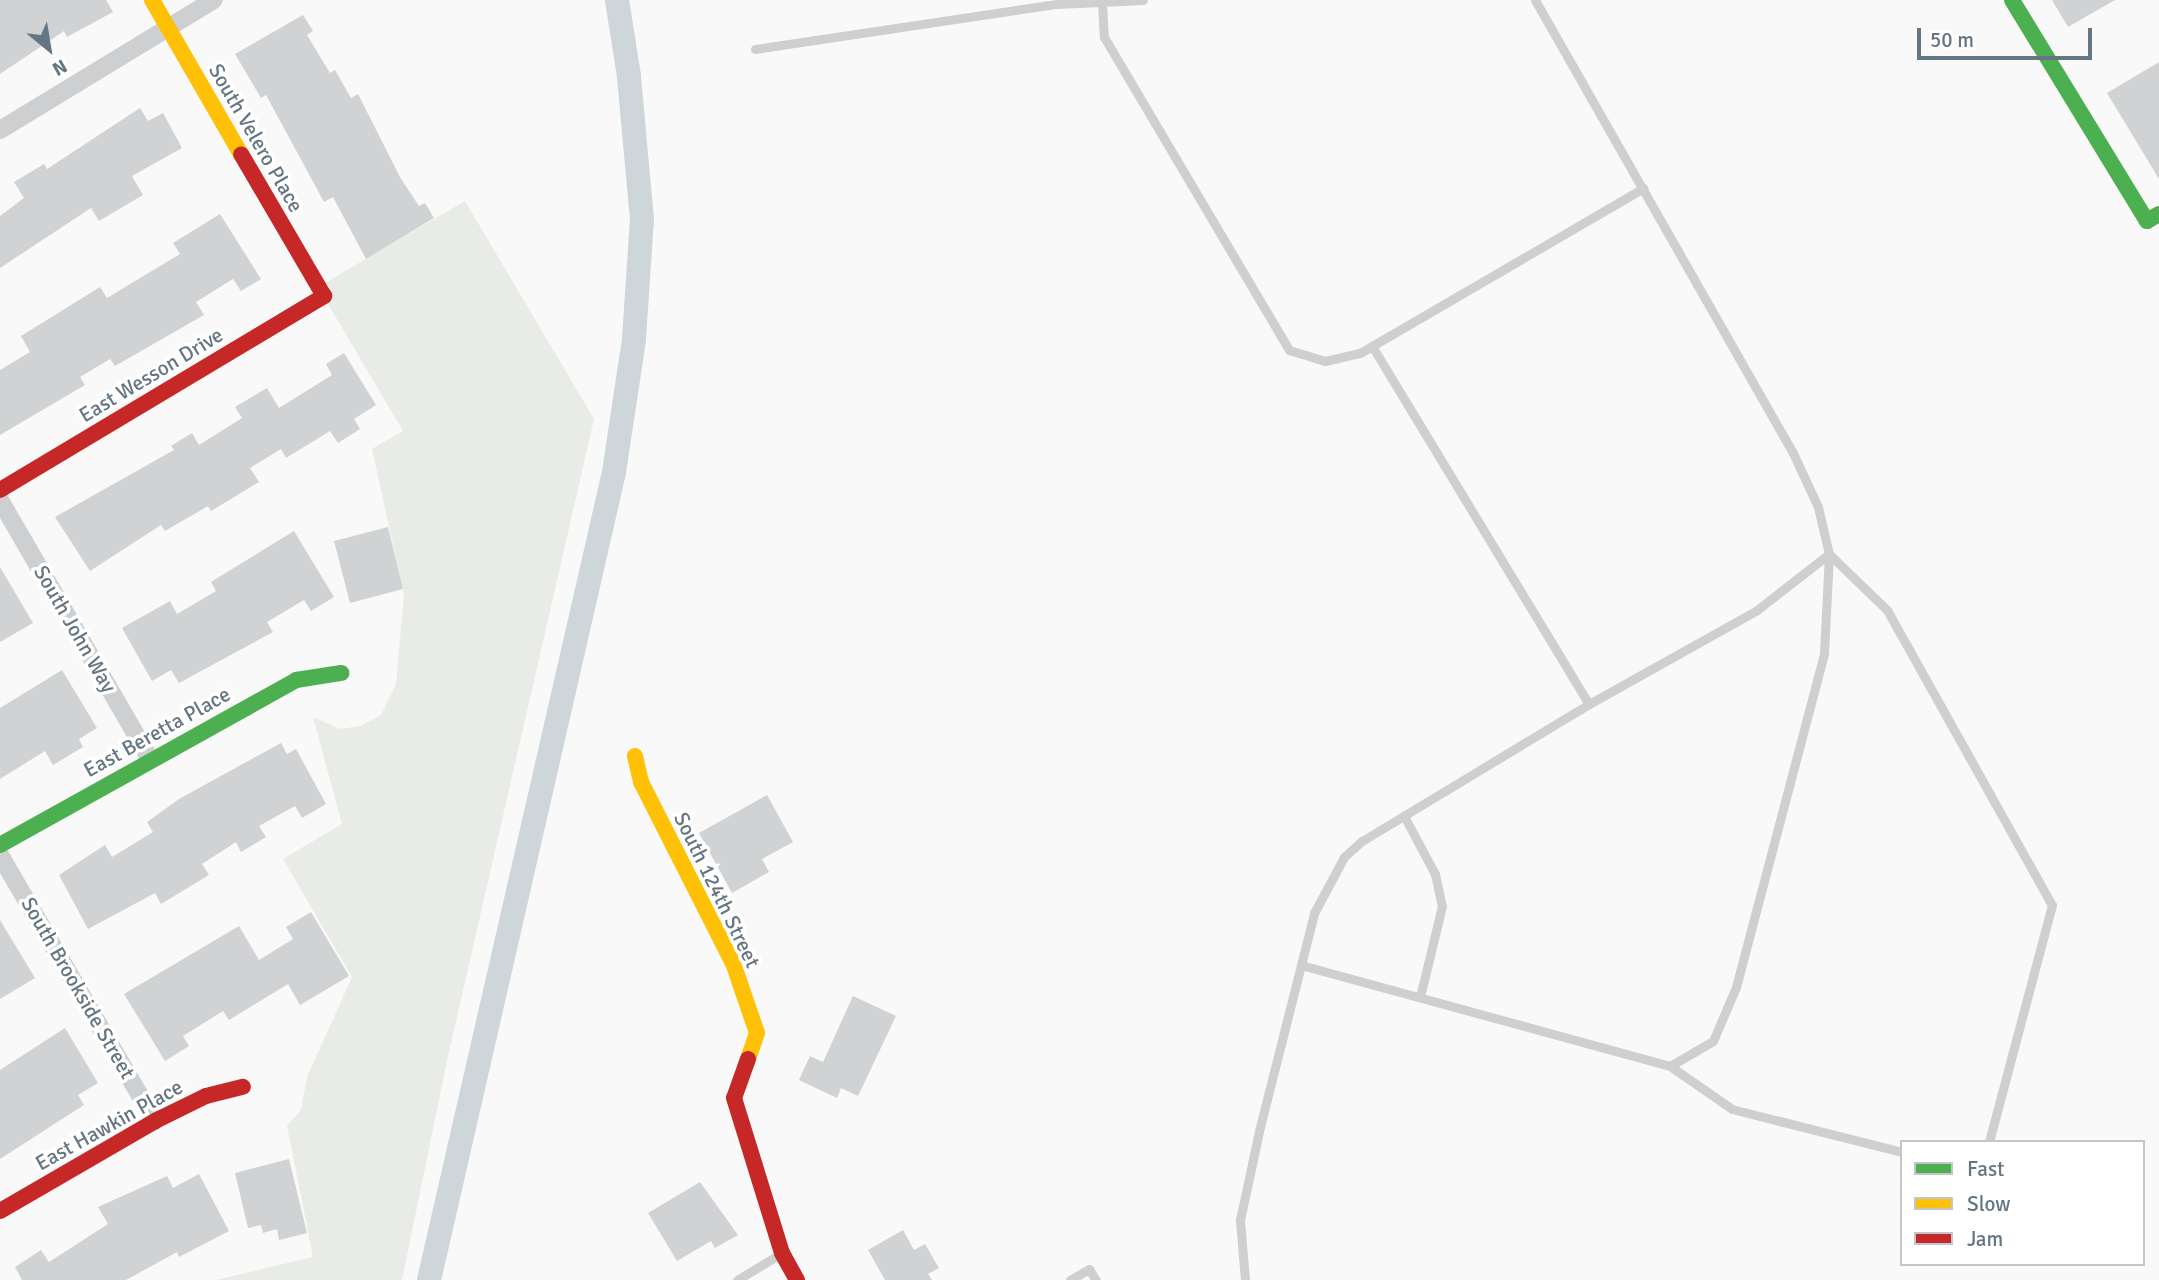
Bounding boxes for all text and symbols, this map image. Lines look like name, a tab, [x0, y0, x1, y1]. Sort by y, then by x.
north arrow	[14, 14, 84, 84]
scale bar	[1921, 14, 2096, 58]
text: 50 m	[1930, 27, 1974, 53]
text: N	[48, 53, 71, 81]
street label: South Velero Place	[203, 59, 309, 217]
street label: East Wesson Drive	[74, 322, 228, 428]
street label: South John Way	[28, 561, 122, 697]
street label: East Beretta Place	[79, 681, 235, 783]
street label: South 124th Street	[668, 808, 766, 972]
street label: South Brookside Street	[16, 893, 140, 1083]
street label: East Hawkin Place	[31, 1074, 187, 1176]
legend	[1900, 1140, 2145, 1266]
text: Fast	[1967, 1156, 2004, 1182]
text: Slow	[1967, 1191, 2011, 1217]
text: Jam	[1967, 1226, 2003, 1252]

